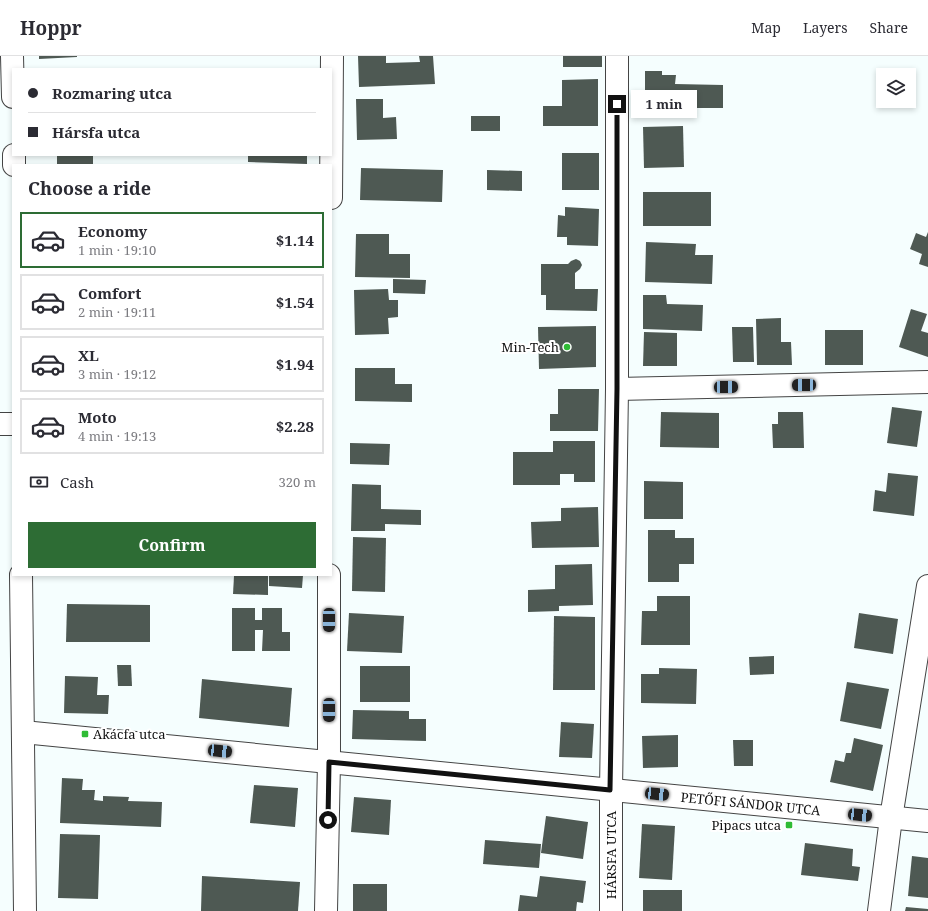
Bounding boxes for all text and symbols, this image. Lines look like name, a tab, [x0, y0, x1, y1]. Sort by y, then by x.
text: Hoppr	[20, 15, 82, 41]
text: Map	[751, 18, 781, 37]
text: Layers	[803, 18, 848, 37]
text: Share	[870, 18, 908, 37]
map controls	[876, 68, 916, 108]
button: layers	[876, 68, 916, 108]
text: Rozmaring utca	[52, 83, 172, 103]
callout: 1 min	[631, 90, 697, 118]
route end	[608, 95, 626, 113]
text: 1 min	[646, 95, 682, 113]
text: Hársfa utca	[52, 122, 140, 142]
text: Choose a ride	[28, 176, 151, 200]
text: Economy	[78, 221, 147, 241]
icon: car	[30, 222, 66, 258]
text: $1.14	[276, 230, 314, 250]
text: 1 min · 19:10	[78, 241, 156, 259]
text: Comfort	[78, 283, 141, 303]
icon: car	[30, 284, 66, 320]
text: $1.54	[276, 292, 314, 312]
text: 2 min · 19:11	[78, 303, 156, 321]
place label: Min-Tech	[501, 338, 559, 356]
marker: Min-Tech	[562, 342, 572, 352]
text: XL	[78, 345, 99, 365]
icon: car	[30, 346, 66, 382]
text: $1.94	[276, 354, 314, 374]
text: 3 min · 19:12	[78, 365, 156, 383]
car	[792, 379, 816, 391]
car	[714, 381, 738, 393]
text: Moto	[78, 407, 117, 427]
icon: car	[30, 408, 66, 444]
text: $2.28	[276, 416, 314, 436]
text: 4 min · 19:13	[78, 427, 156, 445]
icon: cash	[28, 471, 50, 493]
text: Cash	[60, 472, 94, 492]
text: 320 m	[279, 473, 316, 491]
button: Confirm	[28, 522, 316, 568]
car	[323, 608, 335, 632]
car	[323, 698, 335, 722]
place label: Akácfa utca	[93, 725, 166, 743]
marker: Akácfa utca	[80, 729, 90, 739]
car	[207, 744, 233, 758]
car	[644, 787, 670, 801]
street label: PETŐFI SÁNDOR UTCA	[680, 788, 822, 819]
car	[847, 808, 873, 822]
street label: HÁRSFA UTCA	[602, 810, 620, 899]
route start	[319, 811, 337, 829]
place label: Pipacs utca	[712, 816, 781, 834]
marker: Pipacs utca	[784, 820, 794, 830]

